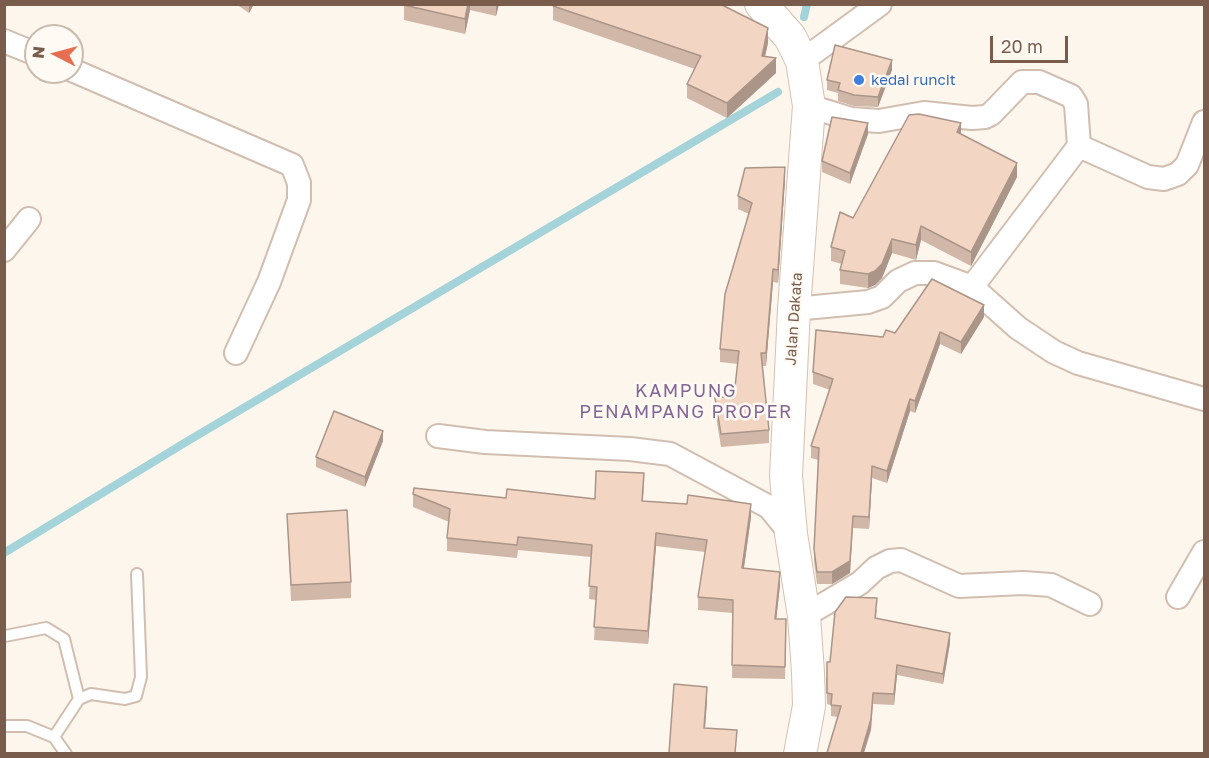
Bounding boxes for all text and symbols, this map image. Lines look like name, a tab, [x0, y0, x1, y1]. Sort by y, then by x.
north arrow	[24, 24, 84, 84]
scale bar	[993, 24, 1071, 62]
text: 20 m	[1001, 35, 1043, 57]
text: N	[28, 45, 49, 59]
place label: kedai runcit	[871, 71, 956, 89]
marker: kedai runcit	[852, 73, 866, 87]
street label: Jalan Dakata	[782, 272, 806, 366]
district label: KAMPUNG PENAMPANG PROPER	[579, 380, 793, 422]

